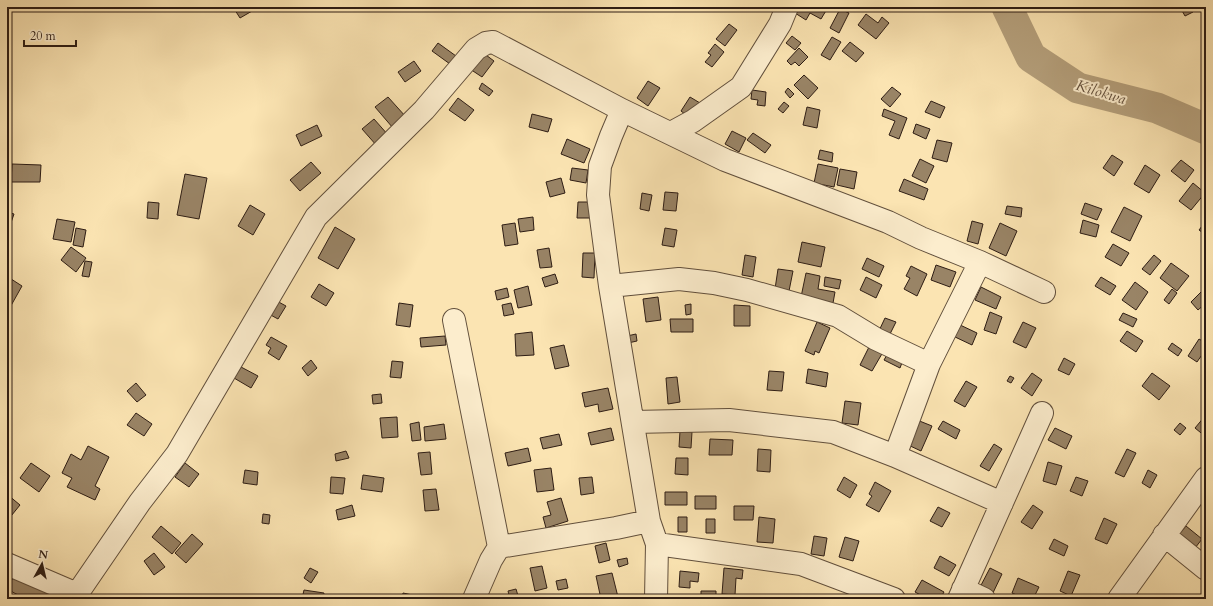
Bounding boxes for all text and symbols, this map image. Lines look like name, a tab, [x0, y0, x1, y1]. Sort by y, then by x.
scale bar	[24, 22, 76, 48]
text: 20 m	[30, 28, 57, 44]
water label: Kilokwa	[1074, 75, 1129, 109]
north arrow	[22, 544, 62, 584]
text: N	[38, 547, 50, 563]

